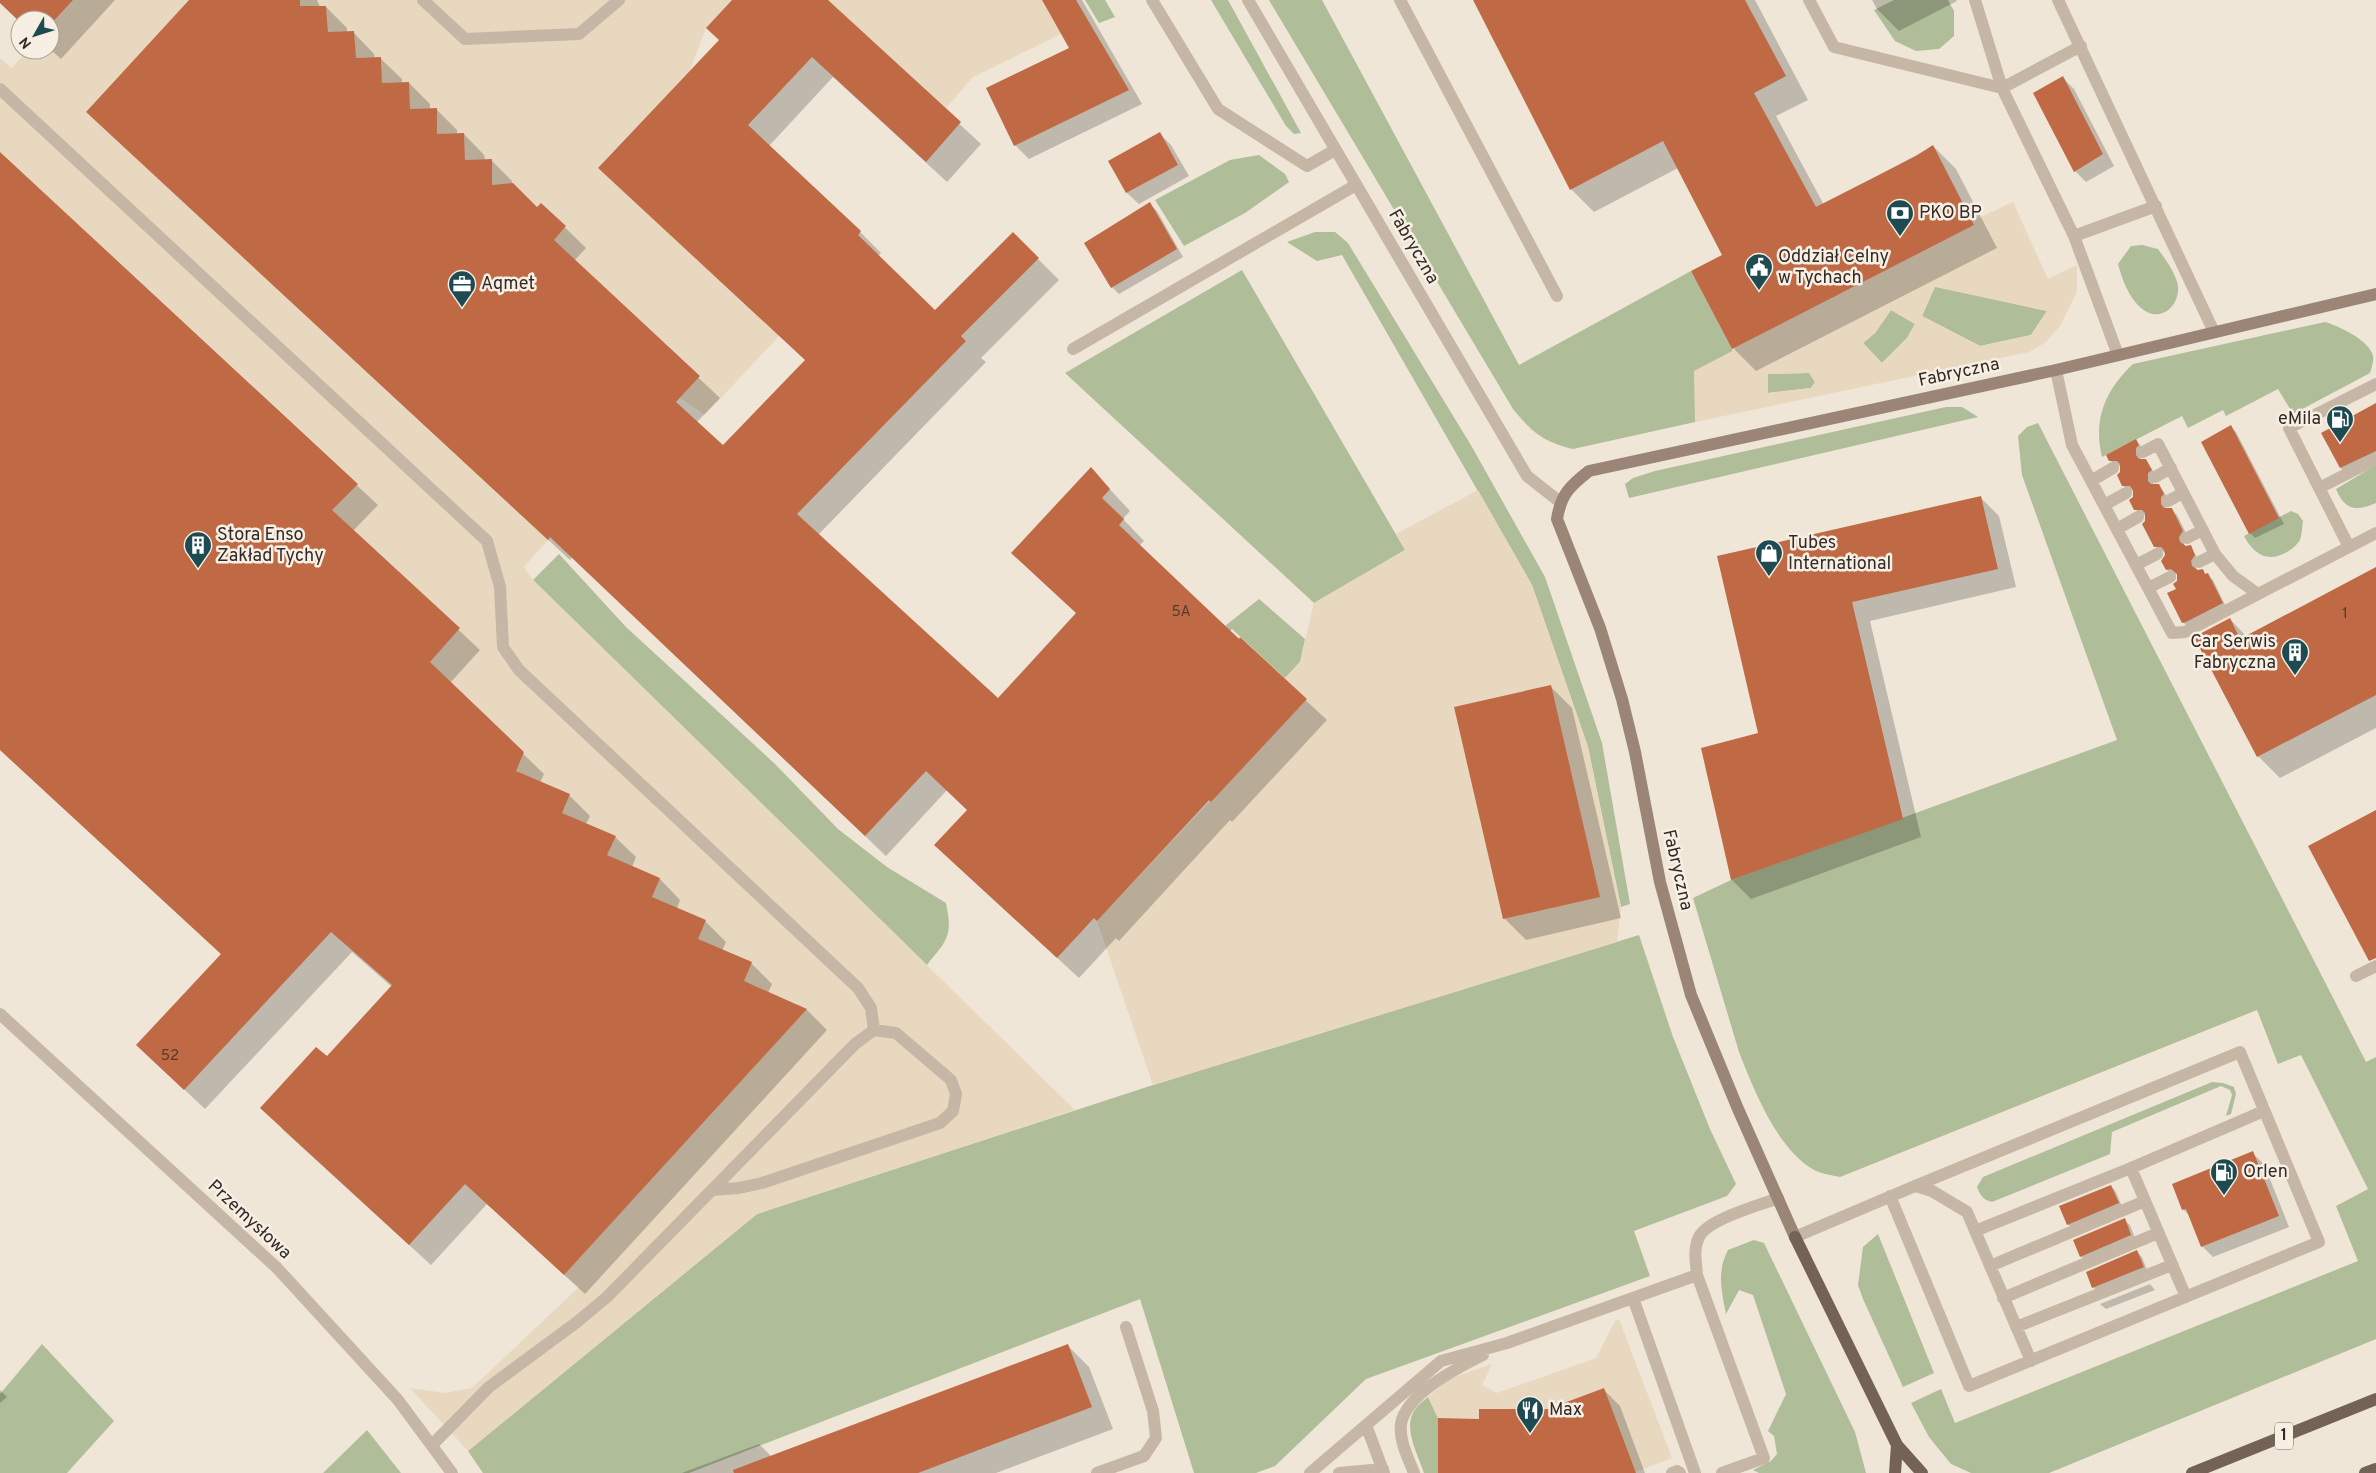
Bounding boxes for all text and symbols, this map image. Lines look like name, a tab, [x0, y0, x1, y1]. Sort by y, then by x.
north arrow	[10, 10, 60, 60]
text: N	[16, 33, 36, 51]
bank icon: PKO BP	[1885, 198, 1915, 237]
place label: PKO BP	[1919, 202, 1982, 225]
street label: Fabryczna	[1382, 206, 1444, 288]
place label: Oddział Celny w Tychach	[1778, 246, 1889, 290]
public building icon: Oddział Celny w Tychach	[1744, 252, 1774, 291]
office icon: Aqmet	[447, 269, 477, 308]
place label: Aqmet	[481, 273, 535, 296]
street label: Fabryczna	[1916, 353, 2002, 393]
fuel station icon: eMila	[2325, 404, 2355, 443]
place label: eMila	[2278, 408, 2321, 431]
place label: Stora Enso Zakład Tychy	[217, 524, 324, 568]
building icon: Stora Enso Zakład Tychy	[183, 530, 213, 569]
place label: Tubes International	[1788, 532, 1891, 576]
shop icon: Tubes International	[1754, 538, 1784, 577]
house number: 5A	[1171, 603, 1191, 622]
house number: 1	[2342, 605, 2348, 624]
place label: Car Serwis Fabryczna	[2190, 631, 2276, 675]
building icon: Car Serwis Fabryczna	[2280, 637, 2310, 676]
street label: Fabryczna	[1657, 827, 1697, 913]
house number: 52	[161, 1047, 179, 1066]
fuel station icon: Orlen	[2209, 1157, 2239, 1196]
place label: Orlen	[2243, 1161, 2288, 1184]
street label: Przemysłowa	[202, 1175, 296, 1265]
restaurant icon: Max	[1515, 1395, 1545, 1434]
place label: Max	[1549, 1399, 1582, 1422]
road number: 1	[2275, 1422, 2293, 1450]

